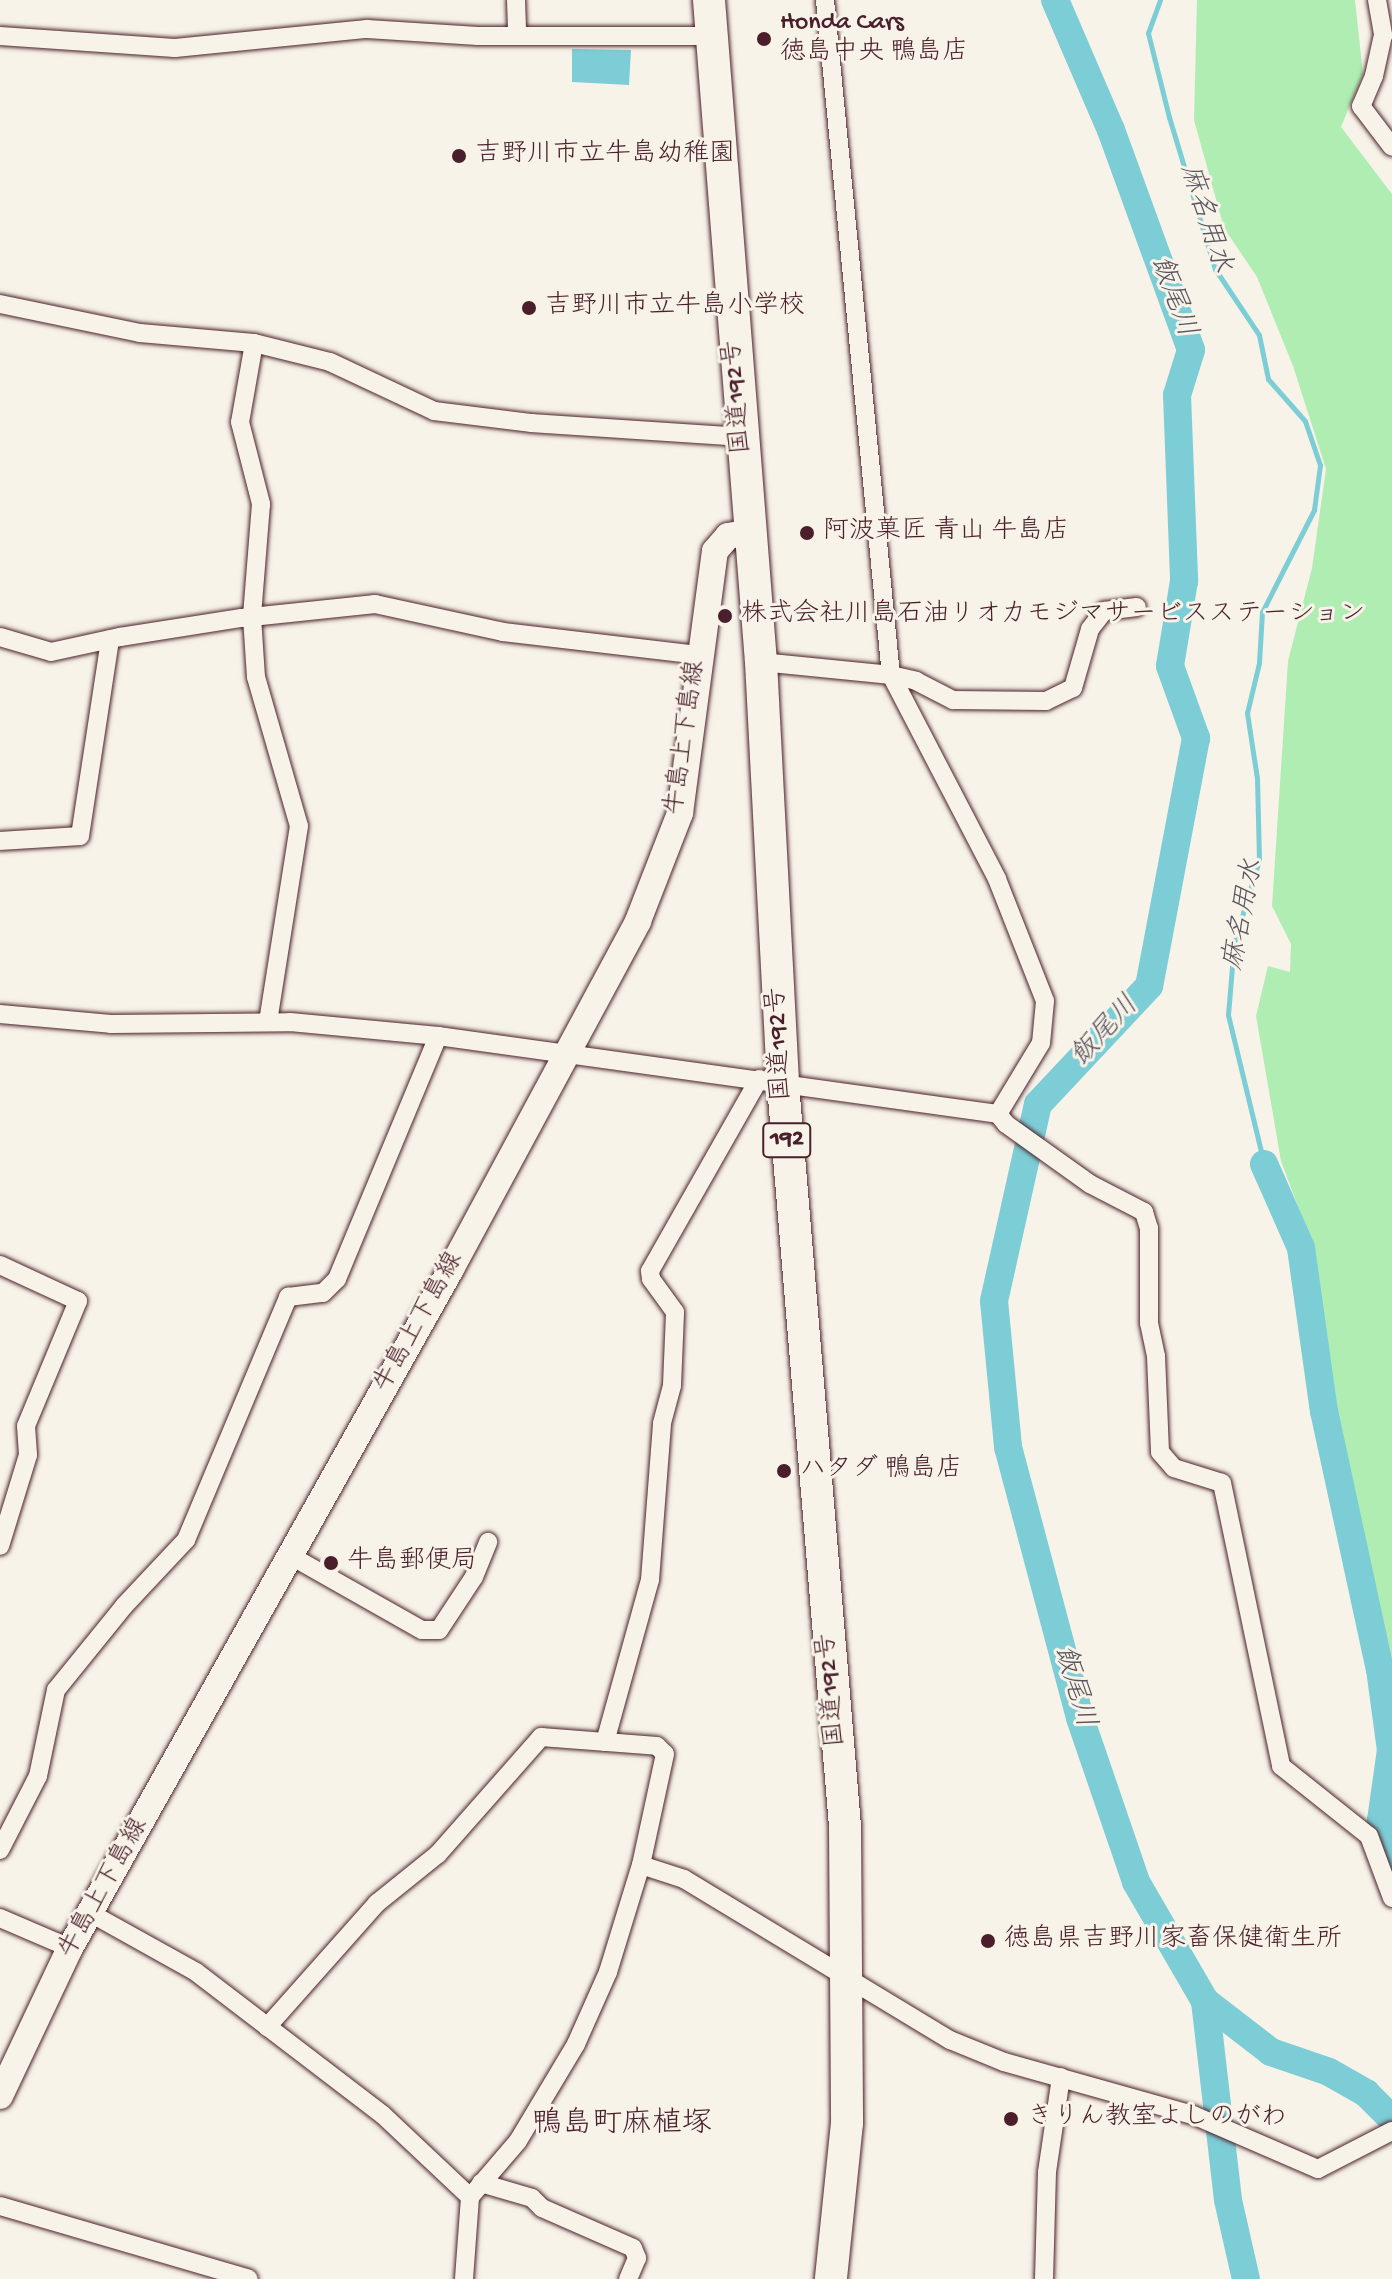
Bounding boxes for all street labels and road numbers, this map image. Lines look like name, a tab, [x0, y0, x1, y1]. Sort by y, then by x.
street label: 国道192号	[718, 339, 760, 455]
street label: 牛島上下島線	[661, 659, 713, 817]
street label: 国道192号	[762, 986, 800, 1102]
road number: 192	[761, 1120, 813, 1160]
street label: 牛島上下島線	[369, 1247, 471, 1399]
street label: 国道192号	[812, 1632, 854, 1748]
street label: 牛島上下島線	[54, 1813, 156, 1965]

